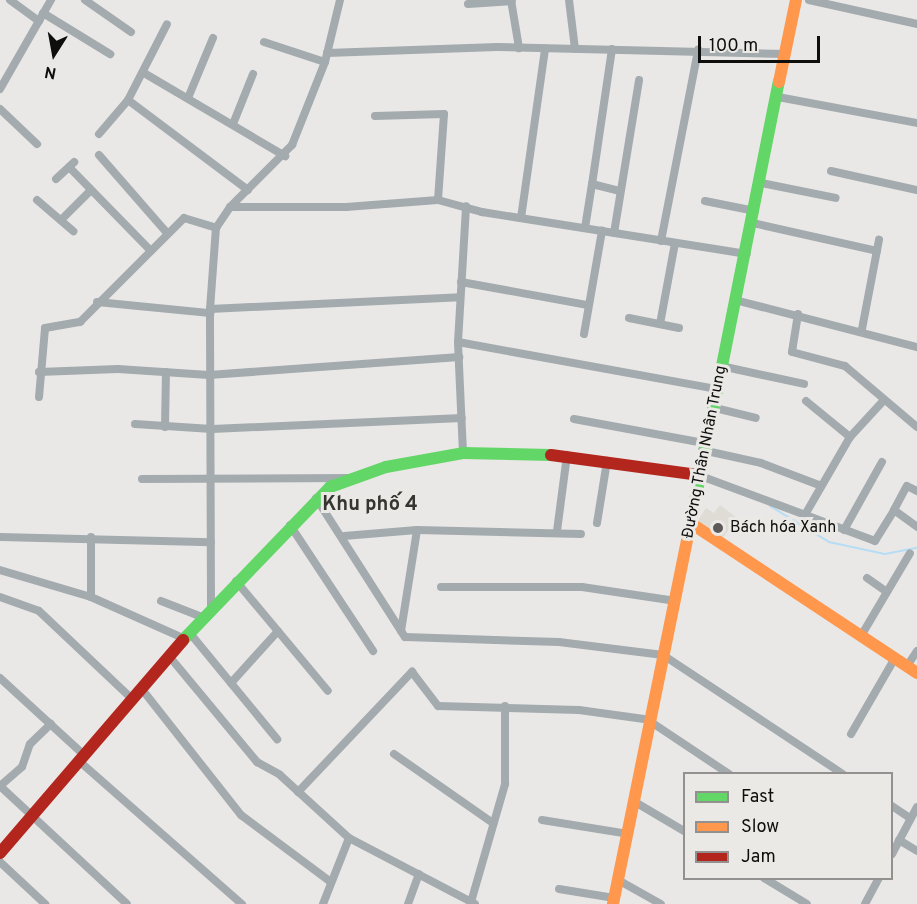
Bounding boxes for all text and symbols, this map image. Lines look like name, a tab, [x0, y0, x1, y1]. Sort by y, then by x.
north arrow	[24, 24, 84, 84]
scale bar	[701, 24, 822, 62]
text: 100 m	[709, 35, 758, 58]
text: N	[43, 61, 58, 83]
street label: Đường Thân Nhân Trung	[679, 363, 731, 541]
district label: Khu phố 4	[322, 493, 418, 517]
place label: Bách hóa Xanh	[730, 518, 836, 538]
marker: Bách hóa Xanh	[711, 521, 725, 535]
legend	[683, 772, 893, 880]
text: Fast	[741, 786, 774, 809]
text: Slow	[741, 816, 779, 839]
text: Jam	[741, 846, 776, 869]

